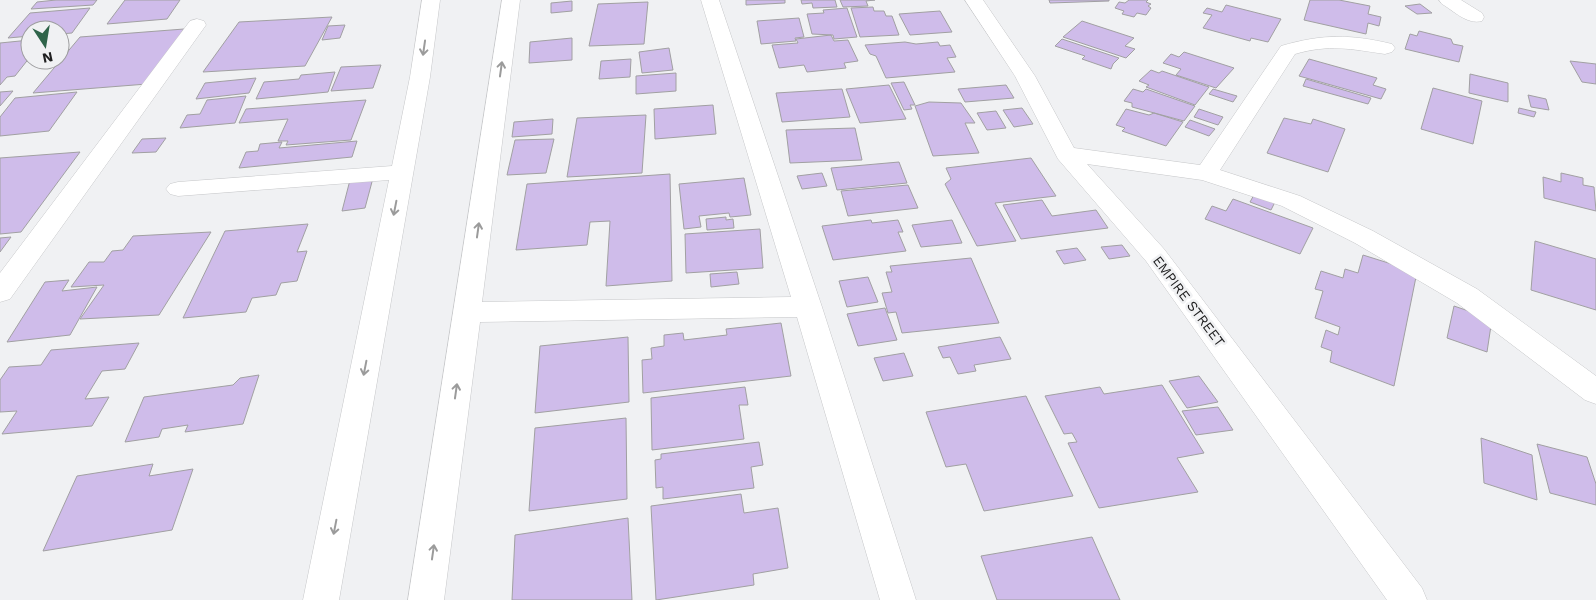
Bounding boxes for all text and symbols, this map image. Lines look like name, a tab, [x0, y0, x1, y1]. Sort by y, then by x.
north arrow	[20, 20, 70, 70]
one-way arrow	[419, 40, 429, 56]
text: N	[41, 49, 54, 67]
one-way arrow	[497, 61, 507, 77]
one-way arrow	[390, 200, 400, 216]
one-way arrow	[473, 222, 483, 238]
street label: EMPIRE STREET	[1150, 253, 1229, 350]
one-way arrow	[360, 359, 369, 375]
one-way arrow	[451, 383, 461, 399]
one-way arrow	[329, 519, 339, 535]
one-way arrow	[428, 544, 438, 560]

